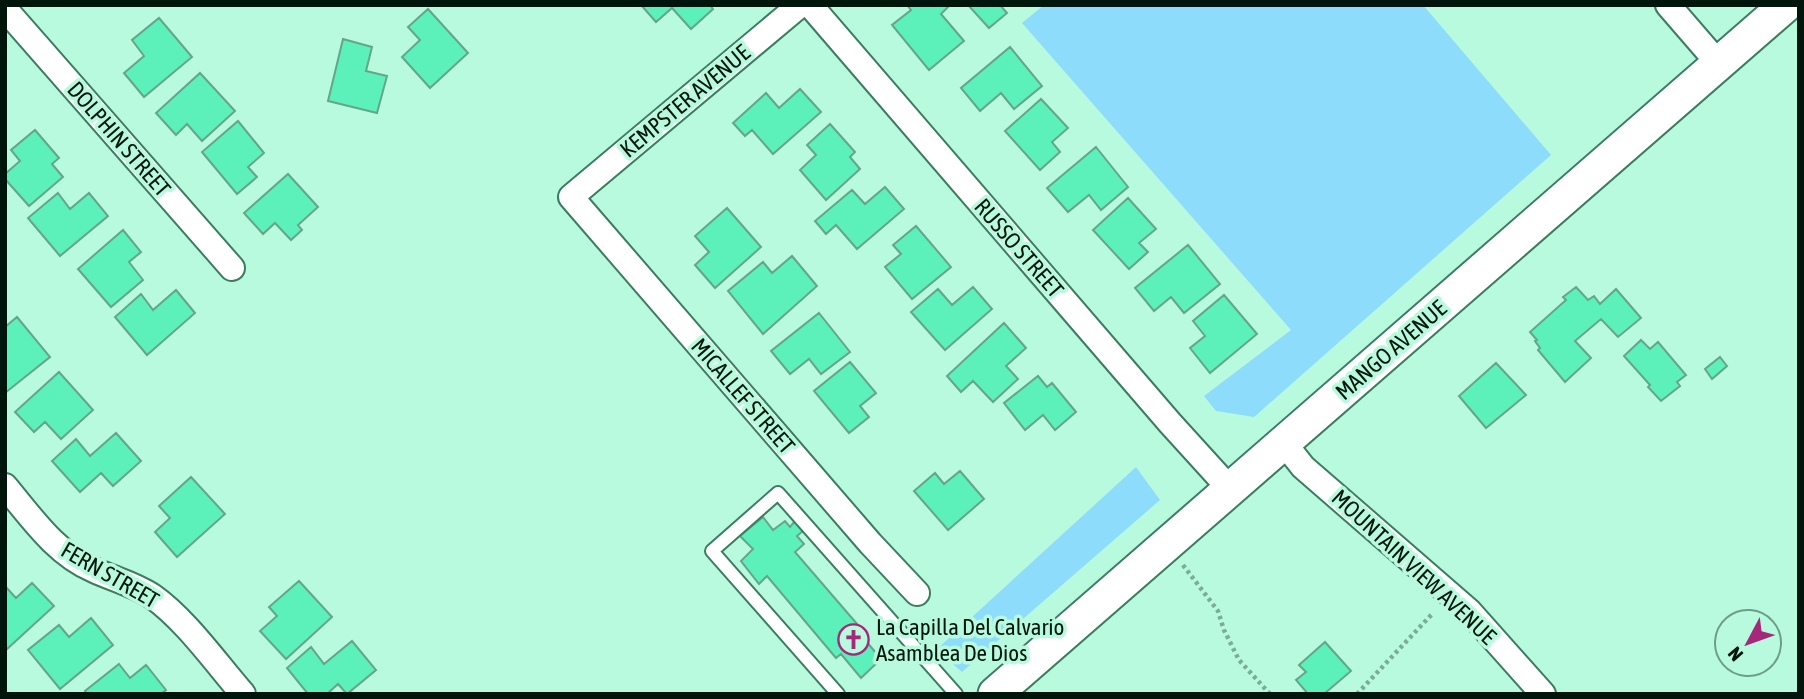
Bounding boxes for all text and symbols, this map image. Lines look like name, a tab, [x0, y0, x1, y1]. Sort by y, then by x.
street label: KEMPSTER AVENUE	[615, 39, 755, 163]
street label: DOLPHIN STREET	[62, 76, 176, 202]
street label: RUSSO STREET	[969, 193, 1069, 303]
street label: MANGO AVENUE	[1330, 295, 1452, 405]
street label: MICALLEF STREET	[686, 333, 800, 459]
street label: MOUNTAIN VIEW AVENUE	[1327, 484, 1501, 650]
street label: FERN STREET	[57, 537, 163, 613]
north arrow	[1713, 608, 1783, 678]
place label: La Capilla Del Calvario Asamblea De Dios	[876, 614, 1064, 666]
church icon: La Capilla Del Calvario Asamblea De Dios	[836, 623, 870, 657]
text: N	[1723, 643, 1747, 666]

